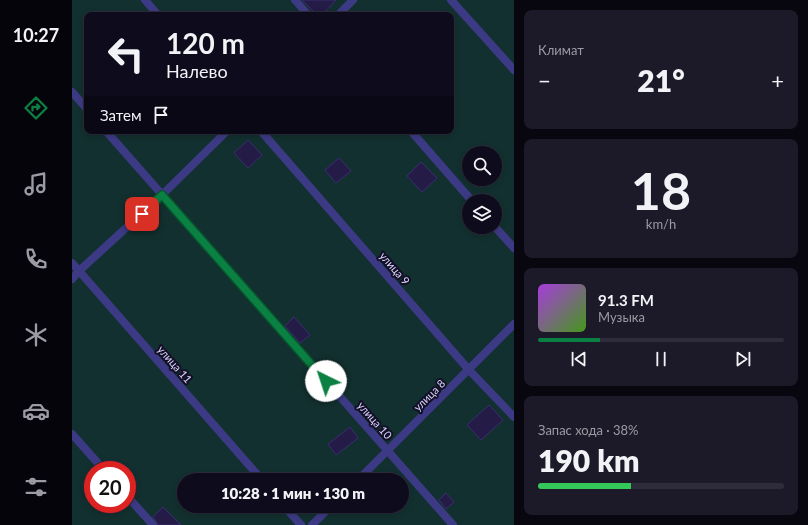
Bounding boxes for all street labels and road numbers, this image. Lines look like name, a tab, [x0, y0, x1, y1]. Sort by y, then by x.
street label: улица 9	[377, 249, 413, 287]
street label: улица 11	[155, 343, 195, 385]
street label: улица 8	[411, 377, 447, 413]
street label: улица 10	[355, 399, 395, 442]

